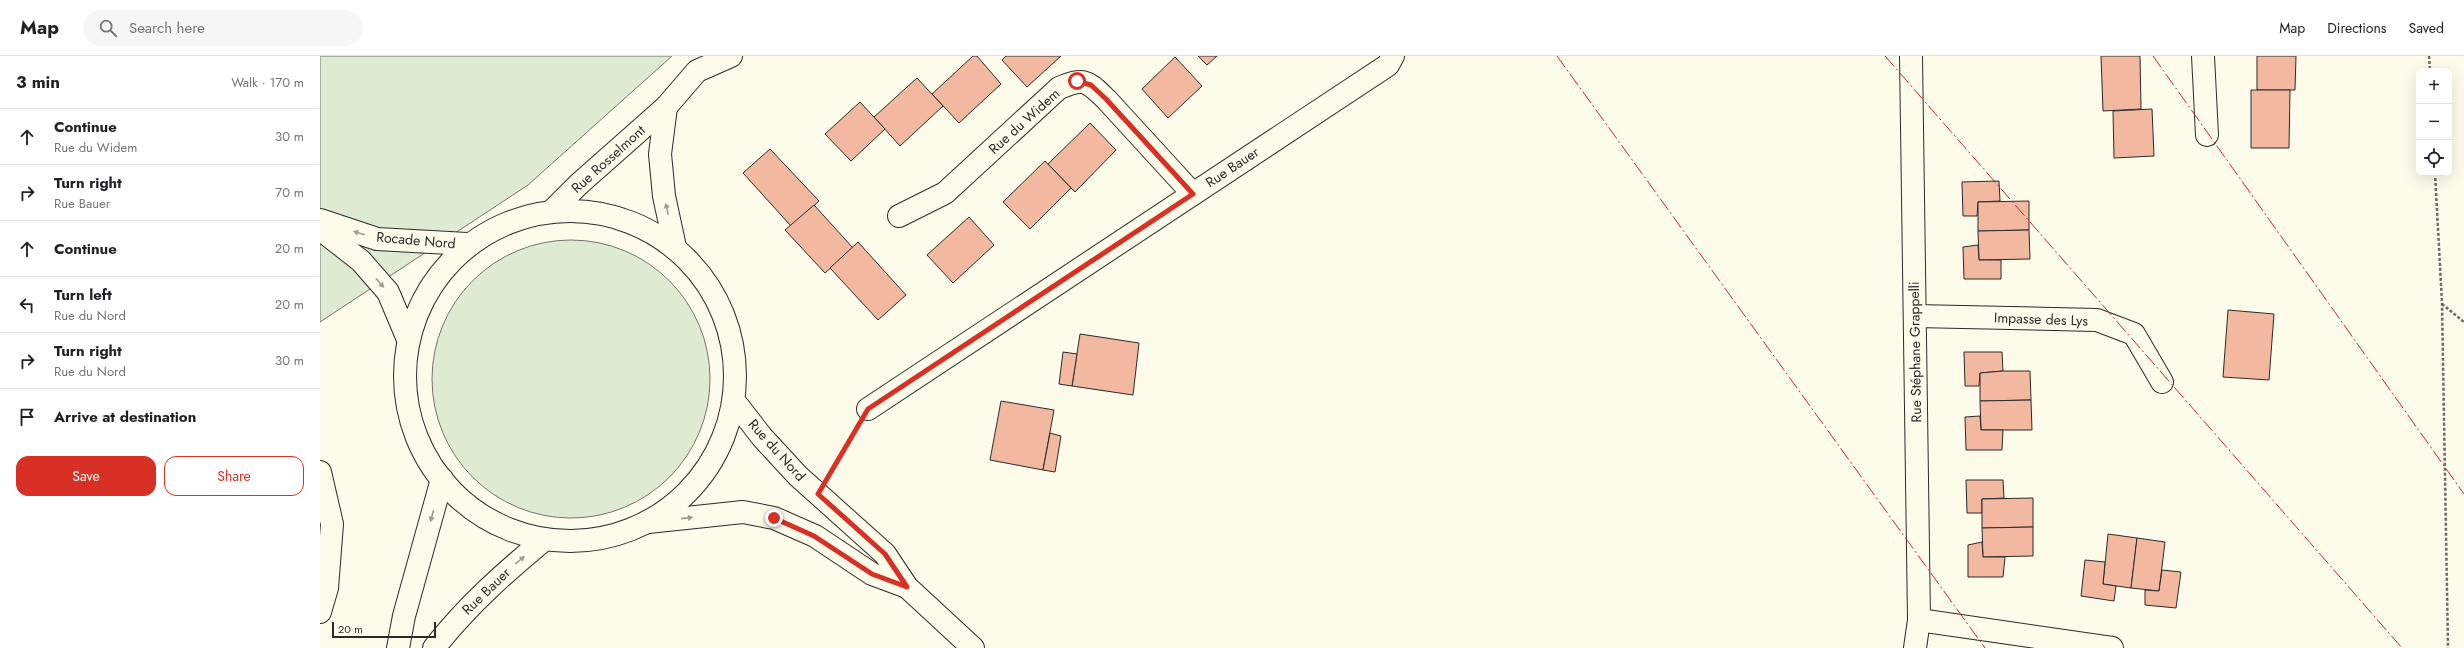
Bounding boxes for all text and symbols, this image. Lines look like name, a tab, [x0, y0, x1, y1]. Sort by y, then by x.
search box	[83, 10, 363, 46]
text: Map	[20, 14, 59, 41]
icon: search	[97, 17, 119, 39]
text: Search here	[129, 17, 205, 39]
text: Map	[2279, 18, 2305, 38]
text: Directions	[2327, 18, 2387, 38]
text: Saved	[2409, 18, 2444, 38]
map controls	[2416, 68, 2452, 176]
button: +	[2416, 68, 2452, 104]
text: 3 min	[16, 70, 60, 94]
route start	[1068, 72, 1086, 90]
text: Walk · 170 m	[231, 73, 304, 92]
street label: Rue du Widem	[984, 84, 1064, 158]
button: −	[2416, 104, 2452, 140]
text: Continue	[54, 116, 117, 138]
street label: Rue Rosselmont	[567, 120, 650, 198]
icon: ahead	[16, 126, 38, 148]
text: 30 m	[275, 127, 304, 146]
text: Rue du Widem	[54, 138, 137, 157]
button: locate	[2416, 140, 2452, 176]
street label: Rue Bauer	[1201, 142, 1263, 192]
text: Turn right	[54, 172, 122, 194]
icon: right	[16, 182, 38, 204]
text: 70 m	[275, 183, 304, 202]
text: Rue Bauer	[54, 194, 110, 213]
one-way arrow	[663, 203, 669, 215]
street label: Rocade Nord	[375, 227, 457, 253]
one-way arrow	[352, 229, 364, 235]
icon: ahead	[16, 238, 38, 260]
text: Continue	[54, 238, 117, 260]
text: 20 m	[275, 239, 304, 258]
one-way arrow	[375, 278, 384, 288]
street label: Rue Stéphane Grappelli	[1904, 281, 1926, 423]
text: Turn left	[54, 284, 112, 306]
icon: left	[16, 294, 38, 316]
text: 20 m	[275, 295, 304, 314]
text: Rue du Nord	[54, 306, 126, 325]
street label: Impasse des Lys	[1994, 307, 2089, 331]
text: Turn right	[54, 340, 122, 362]
icon: right	[16, 350, 38, 372]
text: 30 m	[275, 351, 304, 370]
text: Rue du Nord	[54, 362, 126, 381]
icon: arrive	[16, 406, 38, 428]
text: Arrive at destination	[54, 406, 196, 428]
street label: Rue du Nord	[744, 415, 810, 485]
button: Save	[16, 456, 156, 496]
button: Share	[164, 456, 304, 496]
route end	[765, 509, 783, 527]
one-way arrow	[429, 510, 435, 522]
one-way arrow	[681, 515, 693, 521]
one-way arrow	[514, 556, 525, 565]
street label: Rue Bauer	[457, 563, 515, 619]
scale bar	[332, 620, 436, 639]
text: 20 m	[338, 621, 363, 637]

